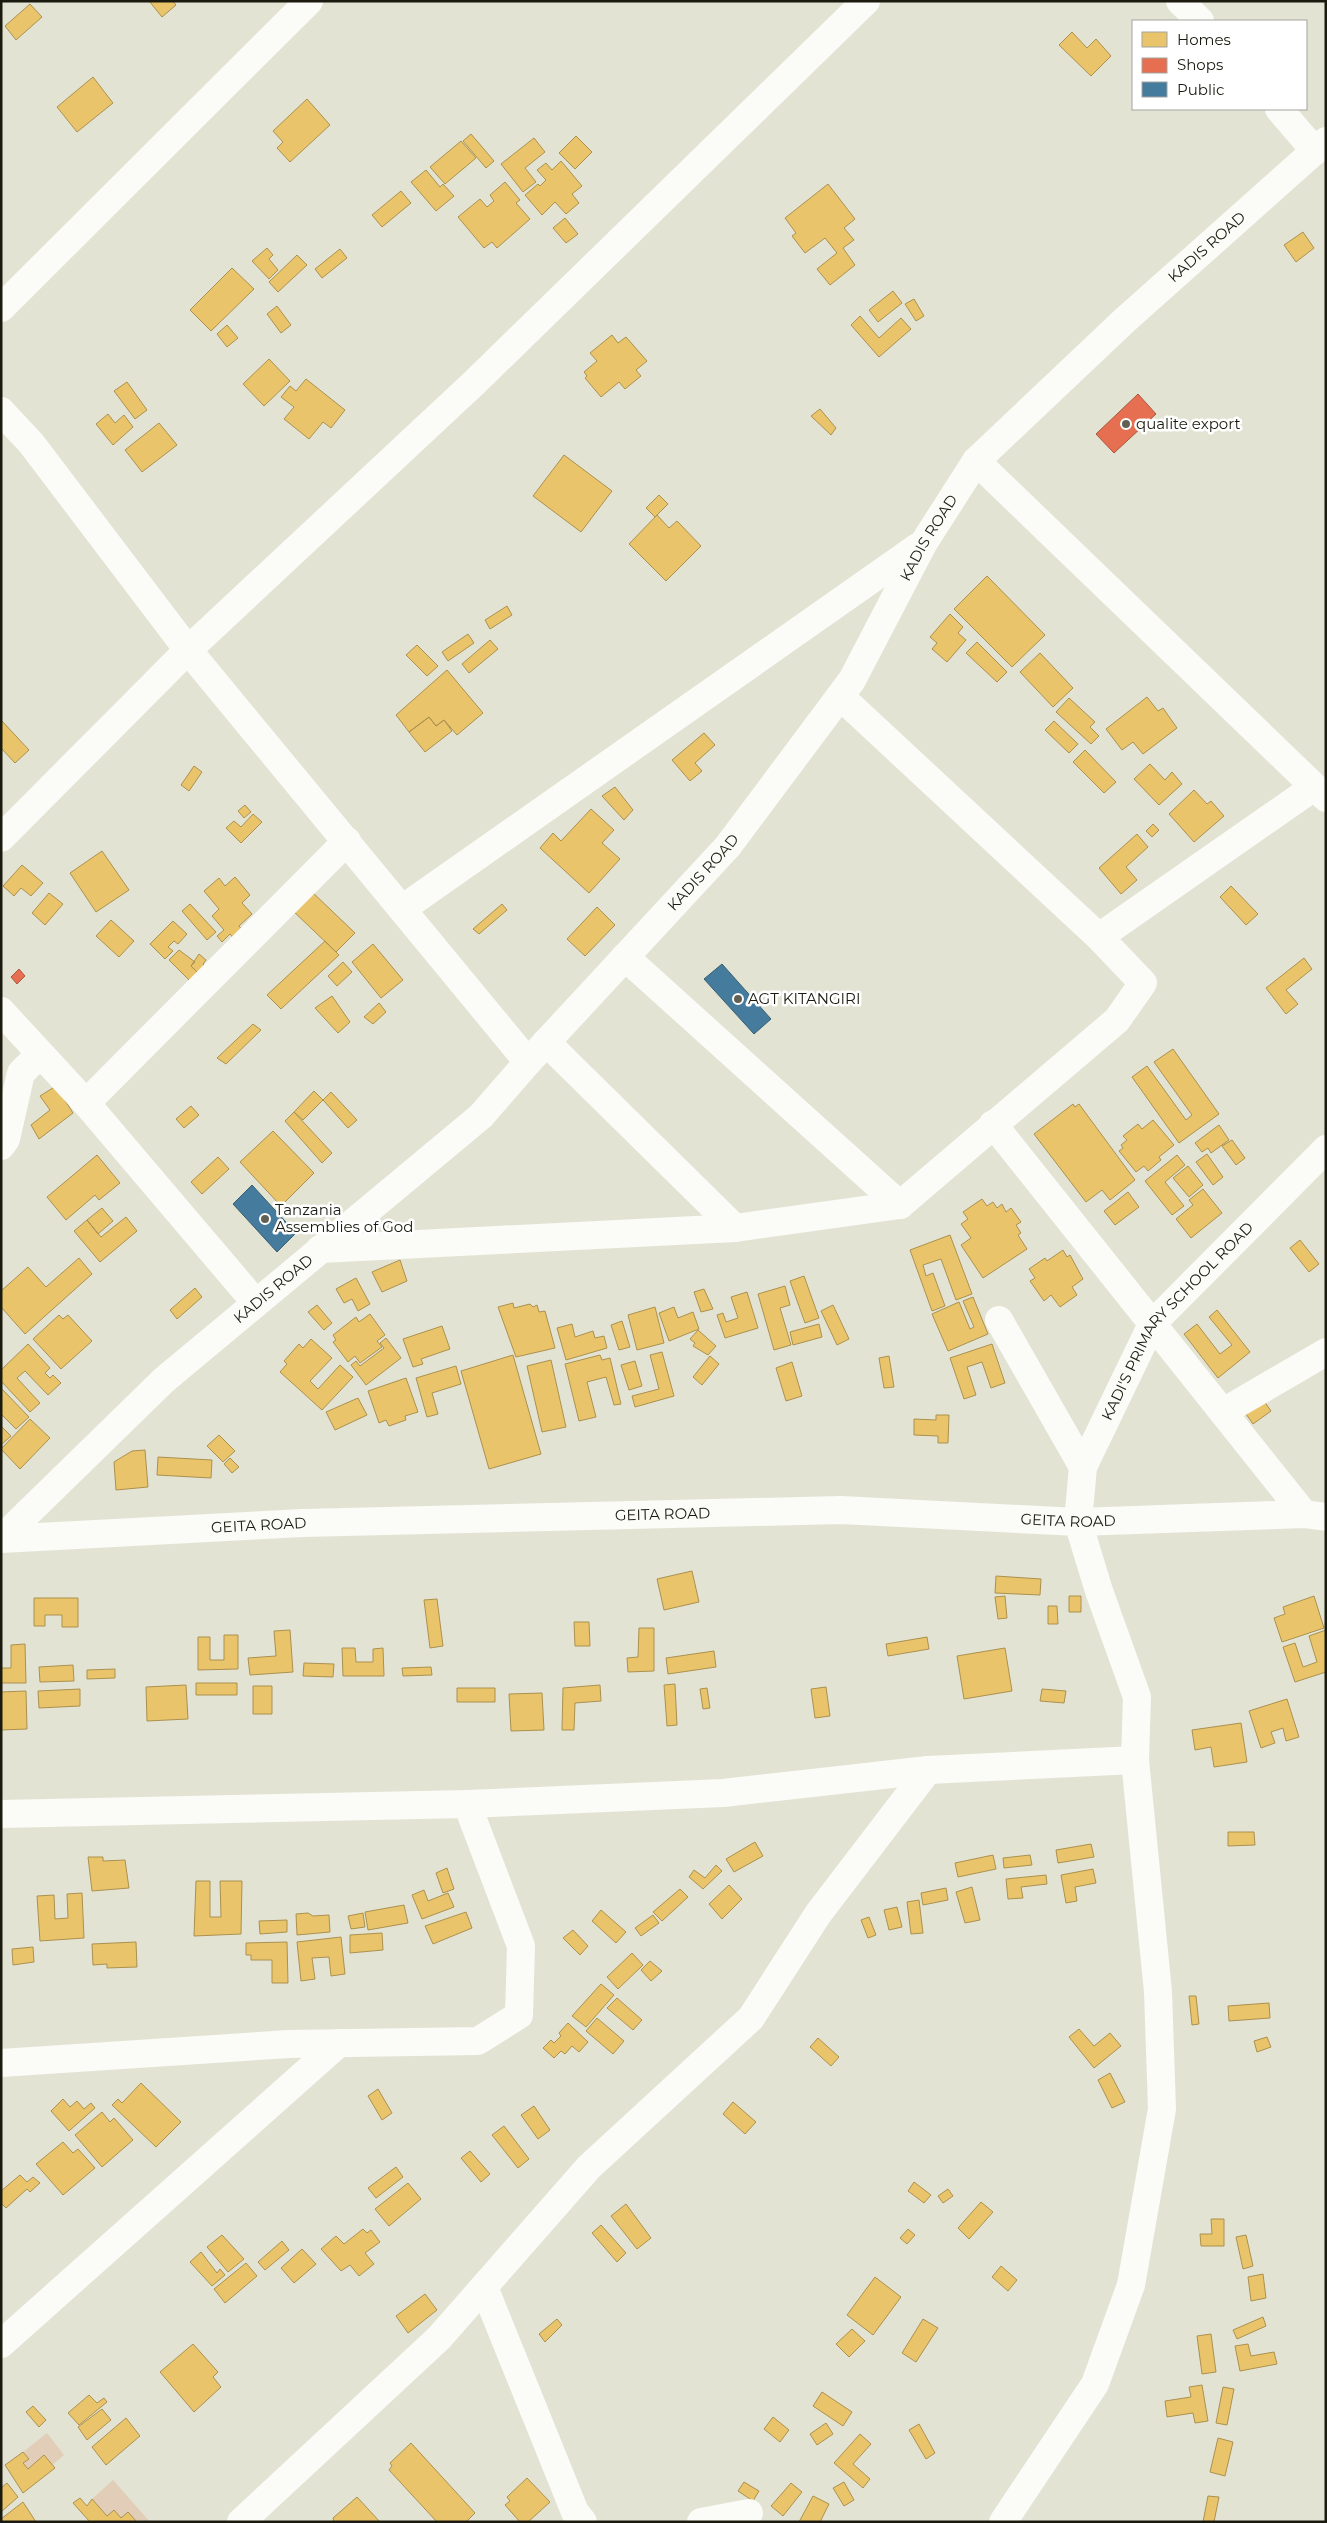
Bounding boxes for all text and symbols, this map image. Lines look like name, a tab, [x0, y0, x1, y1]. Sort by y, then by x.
legend	[1132, 20, 1307, 110]
text: Homes	[1177, 30, 1231, 49]
text: Shops	[1177, 55, 1223, 74]
text: Public	[1177, 80, 1225, 99]
street label: KADIS ROAD	[1164, 207, 1249, 286]
place label: qualite export	[1136, 414, 1241, 433]
marker: qualite export	[1120, 418, 1132, 430]
street label: KADIS ROAD	[895, 491, 961, 584]
street label: KADIS ROAD	[663, 830, 743, 914]
place label: AGT KITANGIRI	[748, 989, 860, 1008]
marker: AGT KITANGIRI	[732, 993, 744, 1005]
place label: Tanzania Assemblies of God	[275, 1200, 413, 1236]
marker: Tanzania Assemblies of God	[259, 1213, 271, 1225]
street label: KADI'S PRIMARY SCHOOL ROAD	[1097, 1218, 1257, 1423]
street label: KADIS ROAD	[229, 1250, 317, 1327]
street label: GEITA ROAD	[615, 1503, 710, 1524]
street label: GEITA ROAD	[1020, 1509, 1116, 1531]
street label: GEITA ROAD	[210, 1513, 307, 1537]

